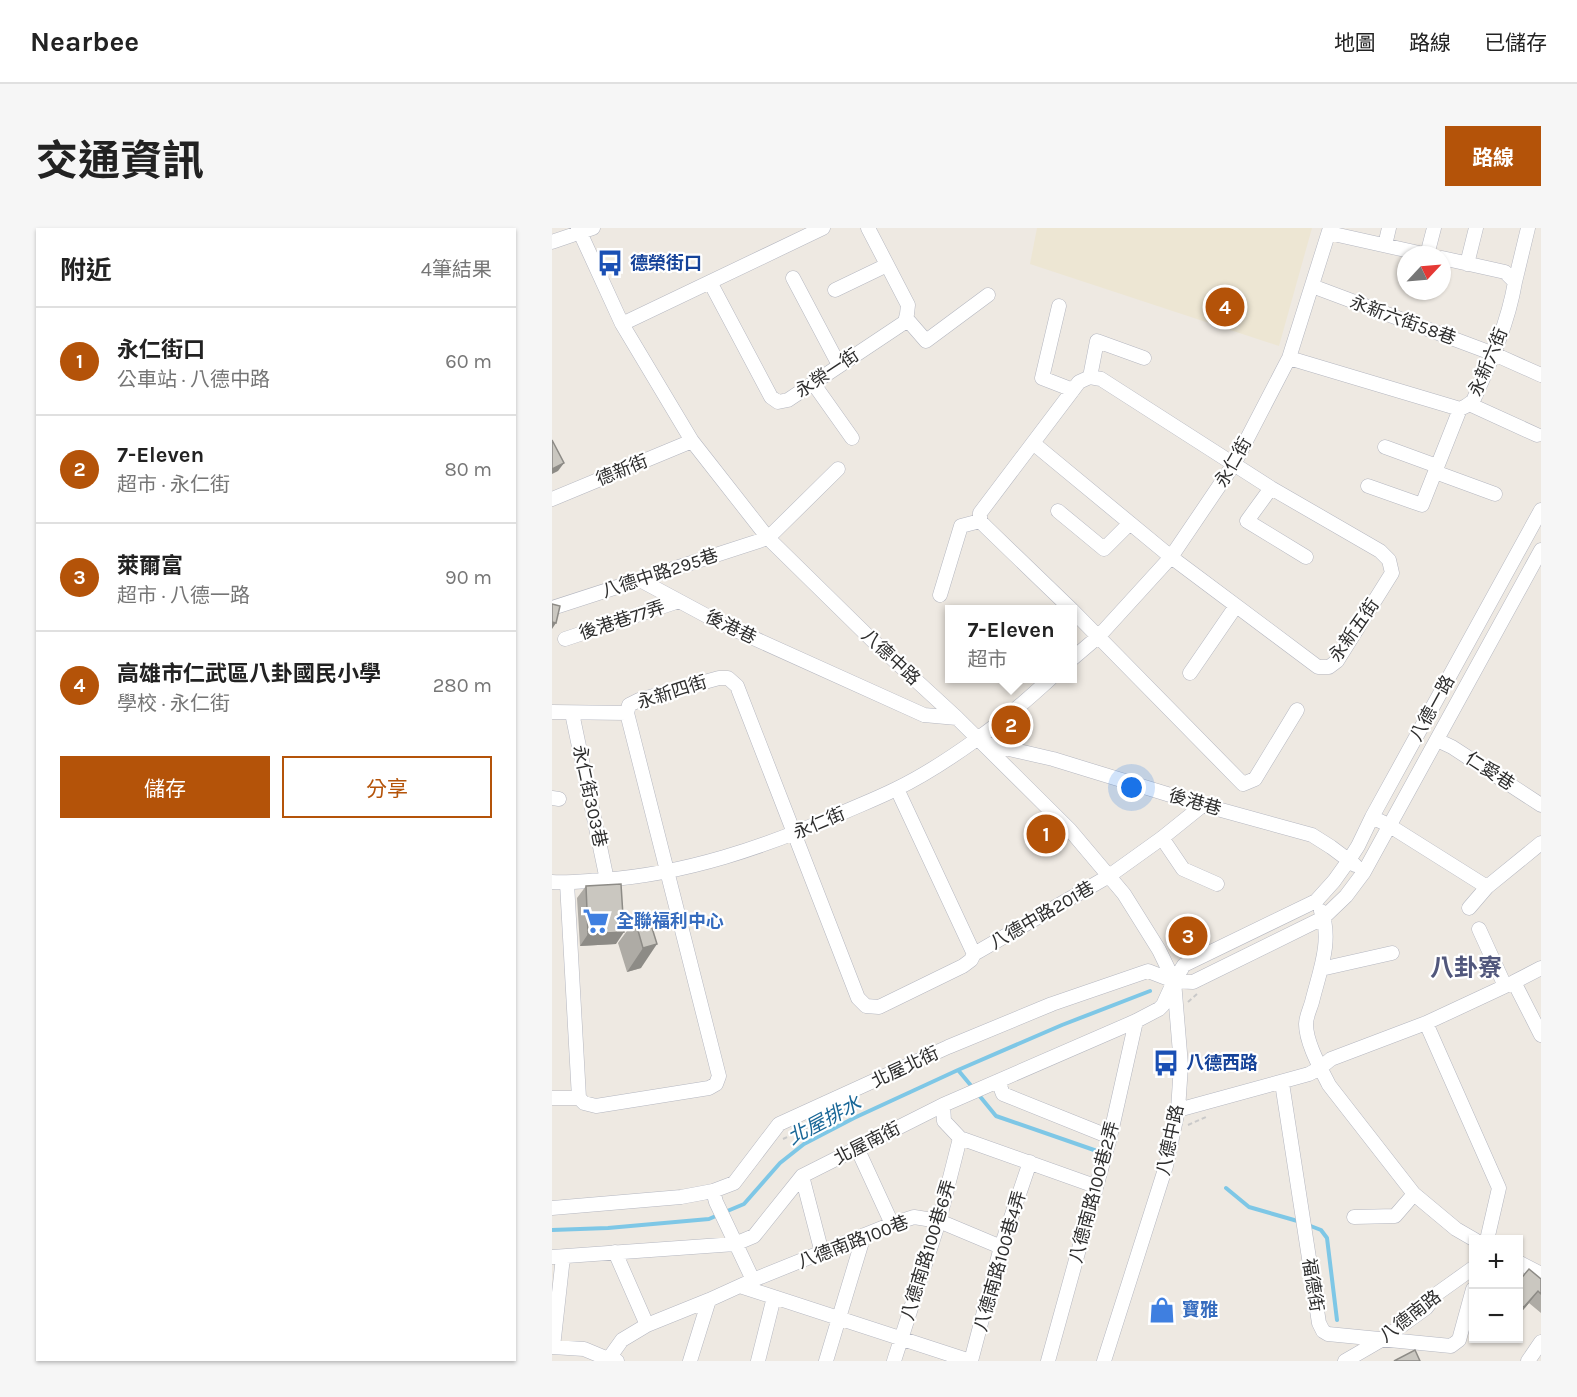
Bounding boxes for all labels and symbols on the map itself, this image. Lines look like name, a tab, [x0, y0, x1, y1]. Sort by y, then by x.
north arrow	[1397, 246, 1451, 300]
bus stop icon: 德榮街口	[595, 248, 625, 278]
place label: 德榮街口	[630, 252, 702, 274]
pin: 4	[1206, 284, 1244, 329]
street label: 永新六街58巷	[1347, 291, 1459, 349]
street label: 永新六街	[1464, 325, 1512, 399]
street label: 永榮一街	[791, 344, 863, 402]
street label: 永仁街	[1210, 433, 1256, 491]
street label: 德新街	[593, 450, 651, 490]
street label: 八德中路295巷	[599, 544, 721, 602]
street label: 永新五街	[1324, 594, 1384, 666]
street label: 後港巷77弄	[576, 596, 668, 644]
street label: 後港巷	[702, 605, 760, 649]
street label: 八德中路	[857, 624, 925, 690]
street label: 永新四街	[634, 670, 710, 714]
street label: 八德一路	[1405, 671, 1459, 745]
pin: 2	[992, 702, 1030, 748]
street label: 永仁街303巷	[568, 743, 612, 849]
street label: 仁愛巷	[1461, 747, 1519, 795]
your location	[1117, 773, 1146, 802]
street label: 後港巷	[1166, 784, 1224, 820]
street label: 永仁街	[790, 802, 848, 844]
pin: 1	[1026, 812, 1066, 856]
street label: 八德中路201巷	[986, 876, 1098, 954]
supermarket icon: 全聯福利中心	[581, 906, 611, 936]
place label: 全聯福利中心	[616, 910, 724, 932]
pin: 3	[1168, 914, 1208, 958]
district label: 八卦寮	[1430, 954, 1502, 982]
street label: 北屋北街	[868, 1042, 942, 1092]
bus stop icon: 八德西路	[1151, 1048, 1181, 1078]
place label: 八德西路	[1186, 1052, 1258, 1074]
water label: 北屋排水	[784, 1091, 866, 1149]
street label: 八德中路	[1152, 1102, 1188, 1178]
street label: 北屋南街	[830, 1117, 904, 1169]
street label: 八德南路100巷2弄	[1065, 1119, 1123, 1265]
street label: 八德南路100巷6弄	[896, 1177, 960, 1323]
street label: 八德南路100巷4弄	[969, 1188, 1031, 1334]
street label: 八德南路100巷	[794, 1211, 912, 1273]
street label: 福德街	[1298, 1257, 1328, 1313]
street label: 八德南路	[1375, 1285, 1445, 1347]
shop icon: 寶雅	[1147, 1295, 1177, 1325]
place label: 寶雅	[1182, 1299, 1218, 1321]

